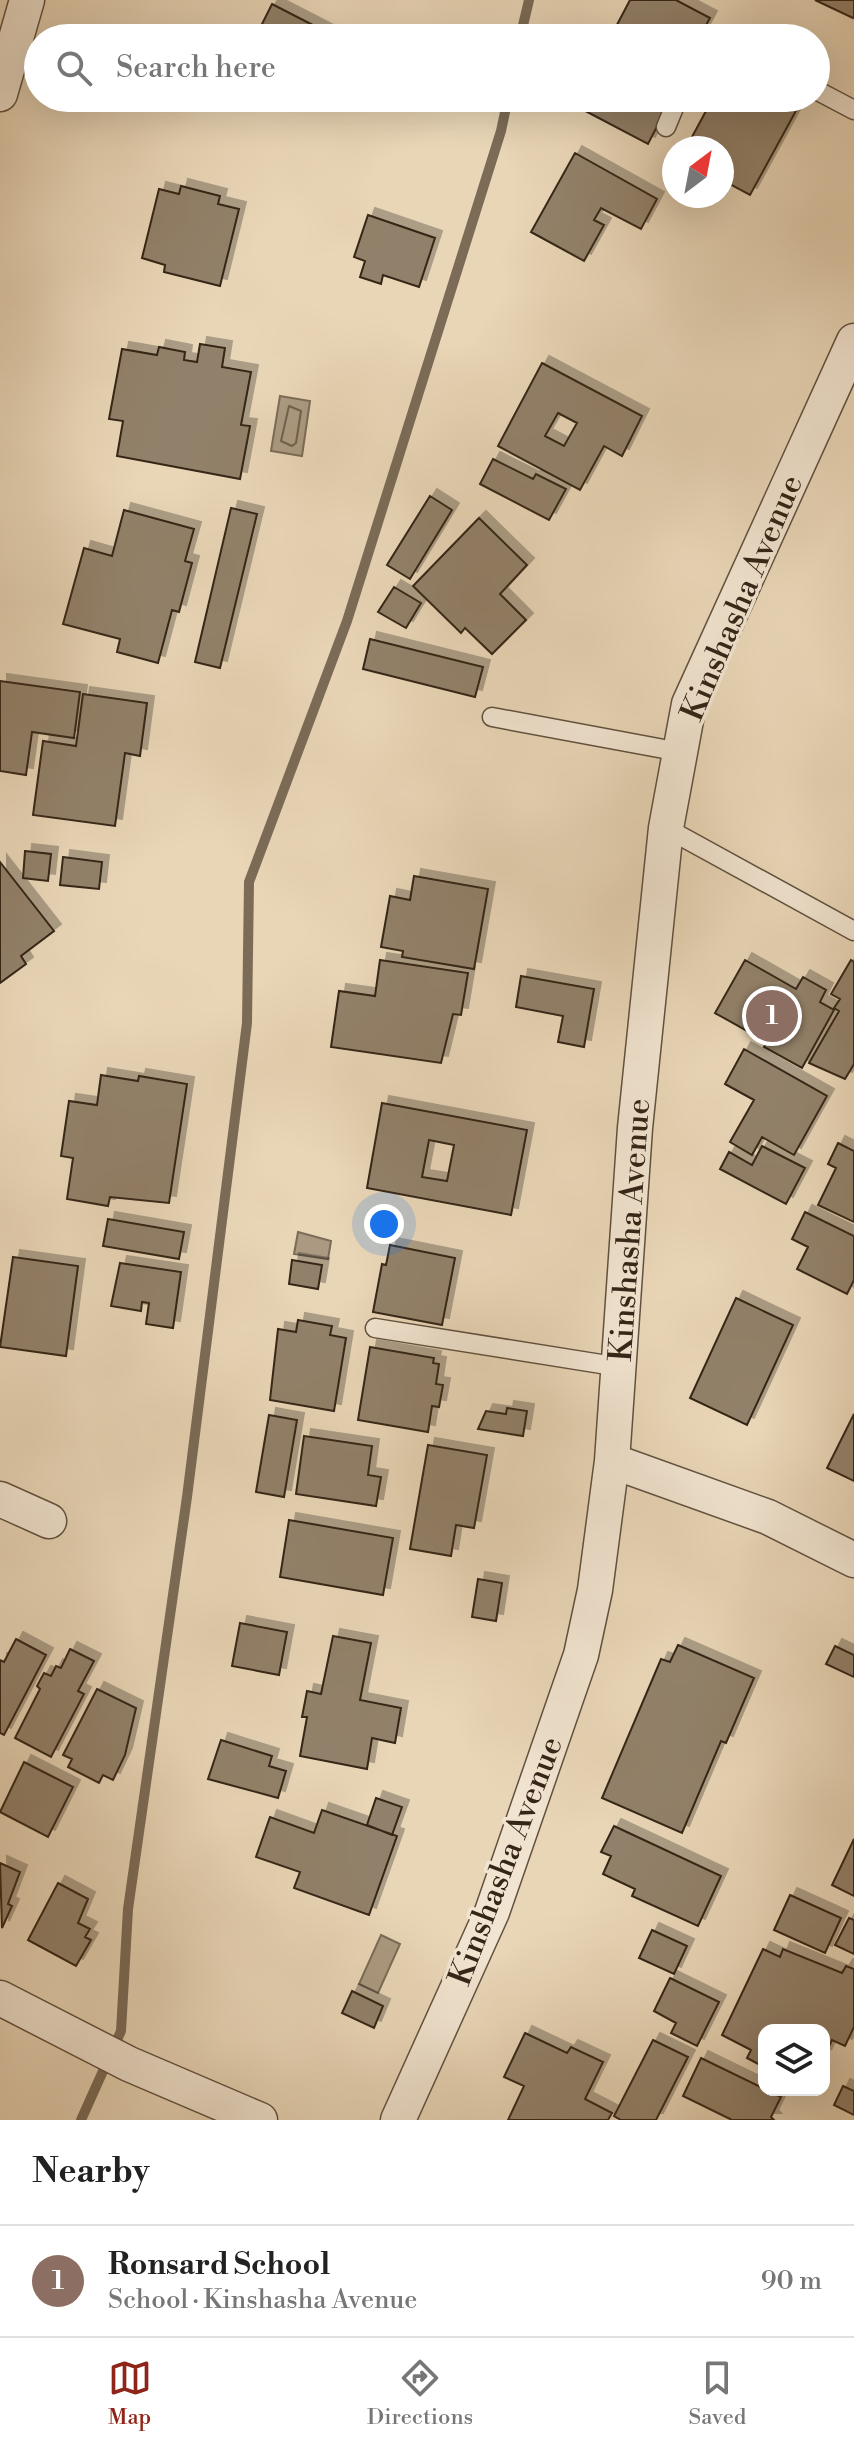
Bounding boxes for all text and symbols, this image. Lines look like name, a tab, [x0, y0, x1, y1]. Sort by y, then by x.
search box	[24, 24, 830, 112]
icon: search	[52, 46, 96, 90]
text: Search here	[116, 49, 276, 87]
north arrow	[662, 136, 734, 208]
street label: Kinshasha Avenue	[672, 469, 812, 727]
pin: 1	[746, 986, 798, 1046]
street label: Kinshasha Avenue	[601, 1097, 659, 1363]
your location	[364, 1204, 404, 1244]
street label: Kinshasha Avenue	[440, 1731, 572, 1991]
map controls	[758, 2024, 830, 2096]
button: layers	[758, 2024, 830, 2096]
text: Nearby	[32, 2151, 150, 2193]
text: Ronsard School	[108, 2246, 330, 2284]
text: 1	[52, 2265, 64, 2297]
text: 90 m	[761, 2265, 822, 2297]
text: School · Kinshasha Avenue	[108, 2284, 417, 2316]
tab: Map	[108, 2356, 152, 2431]
tab: Directions	[367, 2356, 473, 2431]
tab: Saved	[689, 2356, 746, 2431]

